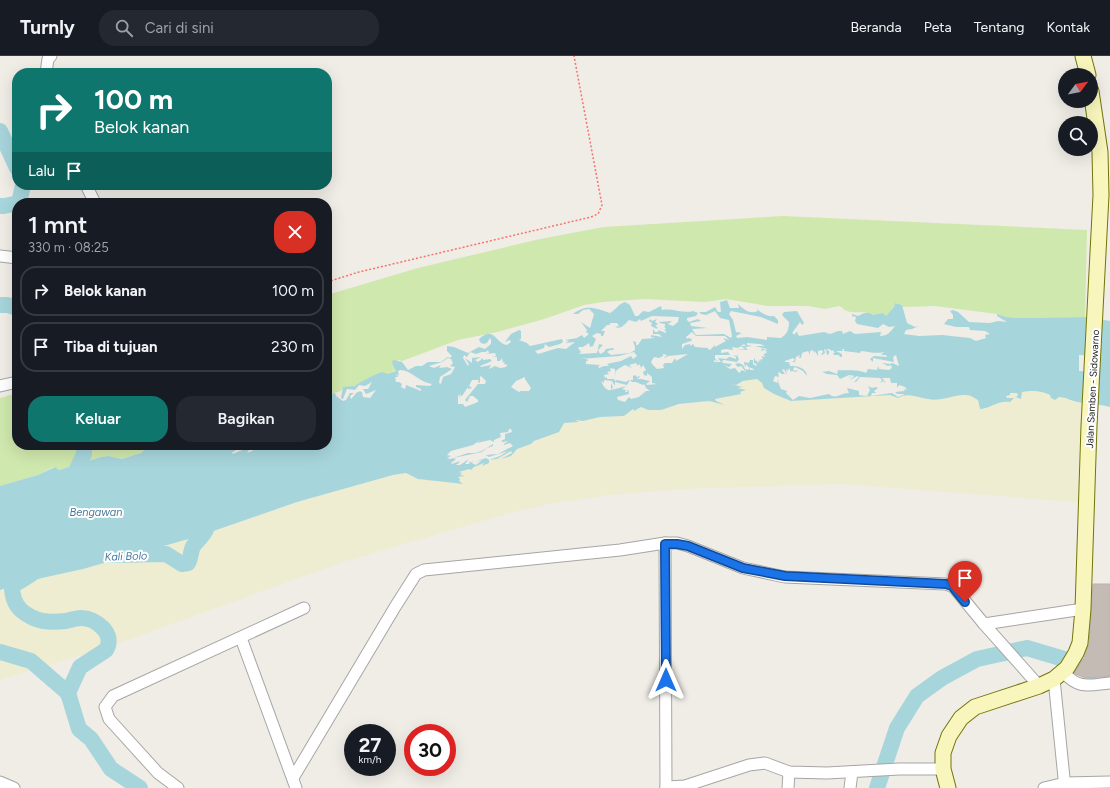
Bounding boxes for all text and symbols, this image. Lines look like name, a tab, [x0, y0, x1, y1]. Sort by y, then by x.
search box	[99, 10, 379, 46]
text: Turnly	[20, 16, 75, 39]
icon: search	[113, 17, 135, 39]
text: Cari di sini	[145, 19, 214, 37]
text: Beranda	[850, 19, 902, 36]
text: Peta	[924, 19, 952, 36]
text: Tentang	[974, 19, 1024, 36]
text: Kontak	[1046, 19, 1090, 36]
north arrow	[1058, 68, 1098, 108]
map controls	[1058, 68, 1098, 156]
text: 100 m	[94, 82, 173, 116]
icon: right	[28, 84, 80, 136]
text: Belok kanan	[94, 116, 189, 138]
button: search	[1058, 116, 1098, 156]
icon: arrive	[63, 160, 85, 182]
text: Lalu	[28, 162, 55, 180]
text: 1 mnt	[28, 210, 88, 239]
button: close	[274, 211, 316, 253]
text: 330 m · 08:25	[28, 240, 109, 255]
icon: right	[30, 280, 52, 302]
text: Belok kanan	[64, 282, 146, 300]
text: 100 m	[272, 282, 314, 300]
street label: Jalan Samben - Sidowarno	[1083, 329, 1102, 449]
icon: arrive	[30, 336, 52, 358]
text: Tiba di tujuan	[64, 338, 158, 356]
text: 230 m	[271, 338, 314, 356]
button: Keluar	[28, 396, 168, 442]
button: Bagikan	[176, 396, 316, 442]
water label: Bengawan	[70, 506, 122, 519]
water label: Kali Bolo	[104, 549, 148, 564]
pin	[948, 561, 982, 602]
icon: arrive	[954, 567, 976, 589]
position arrow	[645, 659, 687, 701]
speed limit sign: 30	[404, 724, 456, 776]
text: 27	[359, 733, 381, 757]
text: km/h	[359, 753, 381, 766]

